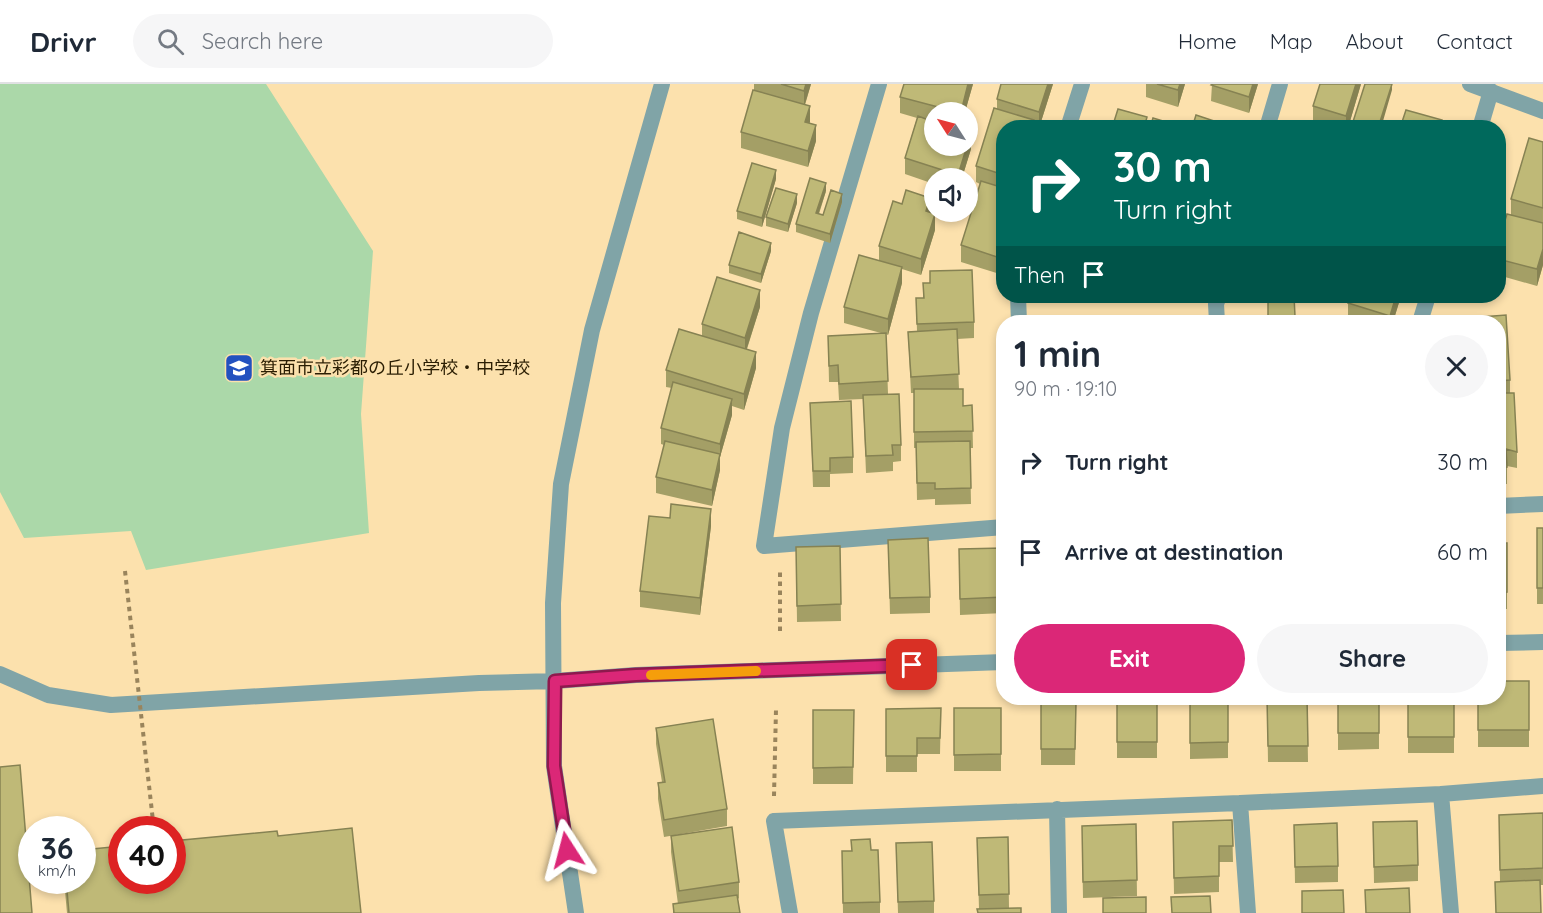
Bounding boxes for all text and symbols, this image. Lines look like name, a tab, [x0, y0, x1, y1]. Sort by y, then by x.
search box	[133, 14, 553, 68]
text: Drivr	[30, 24, 97, 59]
icon: search	[154, 25, 187, 58]
text: Search here	[202, 27, 323, 55]
text: Home	[1178, 28, 1237, 54]
text: Map	[1270, 28, 1313, 54]
text: About	[1346, 28, 1404, 54]
text: Contact	[1437, 28, 1513, 54]
north arrow	[924, 102, 978, 156]
map controls	[924, 102, 978, 222]
text: 30 m	[1113, 140, 1212, 193]
icon: right	[1014, 144, 1092, 222]
button: sound	[924, 168, 978, 222]
text: Turn right	[1113, 192, 1232, 226]
icon: arrive	[1077, 258, 1110, 291]
text: Then	[1014, 261, 1065, 289]
text: 1 min	[1014, 331, 1101, 376]
button: close	[1425, 335, 1488, 398]
school or university icon: 箕面市立彩都の丘小学校・中学校	[223, 352, 255, 384]
place label: 箕面市立彩都の丘小学校・中学校	[260, 356, 530, 379]
text: 90 m · 19:10	[1014, 376, 1117, 401]
icon: right	[1014, 446, 1047, 479]
text: Turn right	[1065, 448, 1169, 476]
text: 30 m	[1437, 448, 1488, 476]
icon: arrive	[1014, 536, 1047, 569]
text: Arrive at destination	[1065, 538, 1283, 566]
text: 60 m	[1437, 538, 1488, 566]
button: Exit	[1014, 624, 1245, 693]
button: Share	[1257, 624, 1488, 693]
pin	[886, 639, 937, 690]
icon: arrive	[895, 648, 928, 681]
speed limit sign: 40	[108, 816, 186, 894]
position arrow	[535, 818, 599, 882]
text: 36	[41, 829, 73, 867]
text: km/h	[38, 861, 76, 880]

